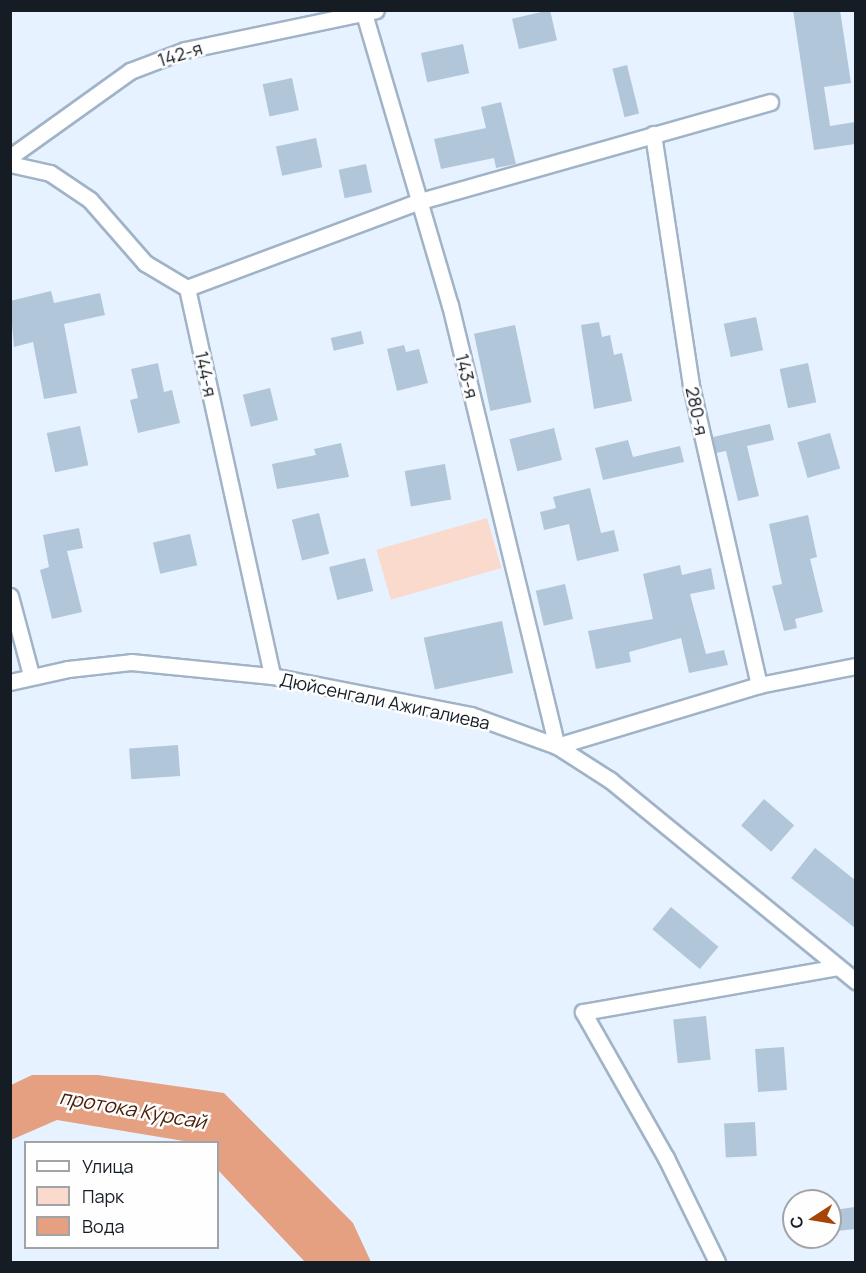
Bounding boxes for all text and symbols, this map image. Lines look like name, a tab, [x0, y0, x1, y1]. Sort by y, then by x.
street label: 142-я	[155, 37, 205, 71]
street label: 144-я	[191, 349, 221, 399]
street label: 143-я	[451, 352, 483, 400]
street label: 280-я	[681, 385, 713, 437]
street label: Дюйсенгали Ажигалиева	[278, 668, 492, 734]
water label: протока Курсай	[58, 1084, 208, 1134]
legend	[24, 1141, 219, 1249]
text: Улица	[82, 1154, 134, 1178]
text: Парк	[82, 1184, 124, 1208]
north arrow	[782, 1189, 842, 1249]
text: Вода	[82, 1214, 124, 1238]
text: С	[784, 1214, 808, 1230]

